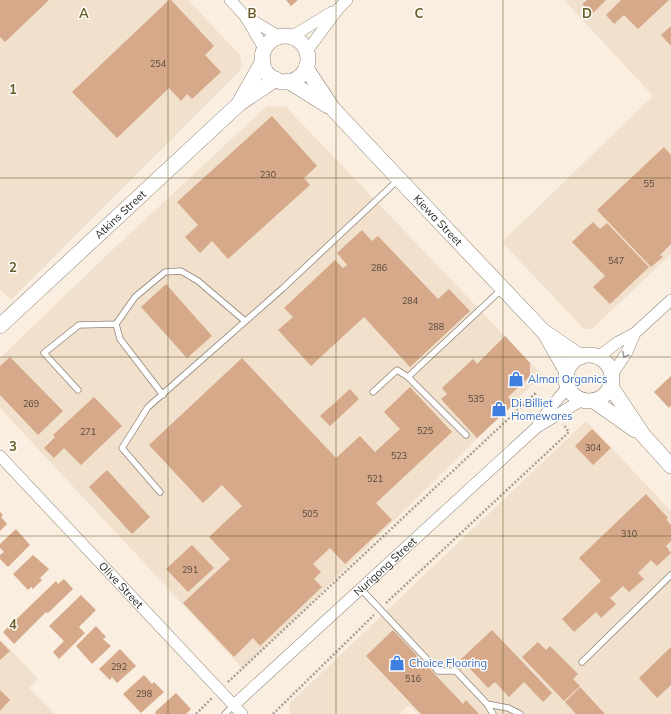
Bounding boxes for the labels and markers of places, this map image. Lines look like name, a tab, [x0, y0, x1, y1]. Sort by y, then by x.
shop icon: Almar Organics	[507, 370, 525, 388]
place label: Almar Organics	[528, 372, 607, 386]
place label: Di Billiet Homewares	[511, 396, 573, 423]
shop icon: Di Billiet Homewares	[490, 400, 508, 418]
shop icon: Choice Flooring	[388, 654, 406, 672]
place label: Choice Flooring	[409, 656, 487, 670]

